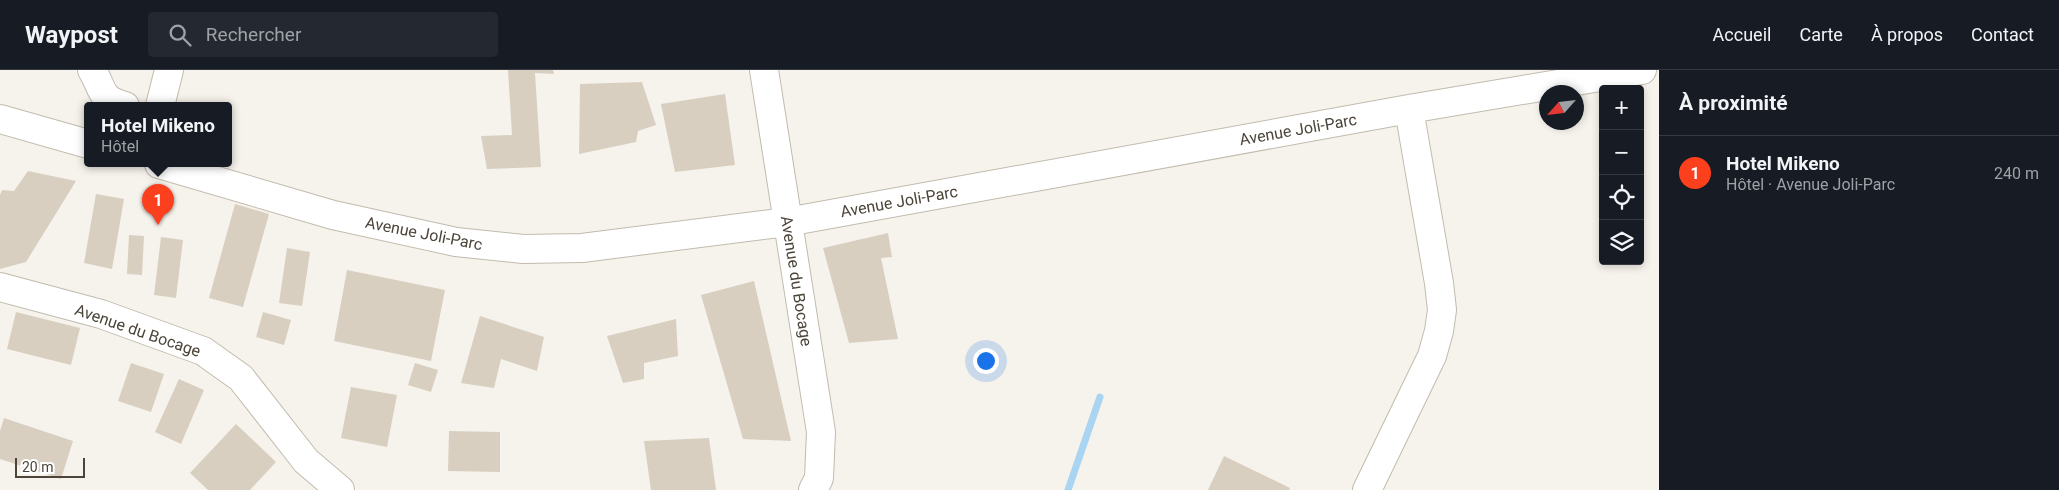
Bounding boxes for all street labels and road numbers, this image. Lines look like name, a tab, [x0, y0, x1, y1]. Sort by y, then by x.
street label: Avenue Joli-Parc	[1238, 110, 1358, 149]
street label: Avenue Joli-Parc	[839, 182, 959, 221]
street label: Avenue Joli-Parc	[364, 213, 484, 254]
street label: Avenue du Bocage	[777, 215, 816, 348]
street label: Avenue du Bocage	[72, 300, 203, 361]

